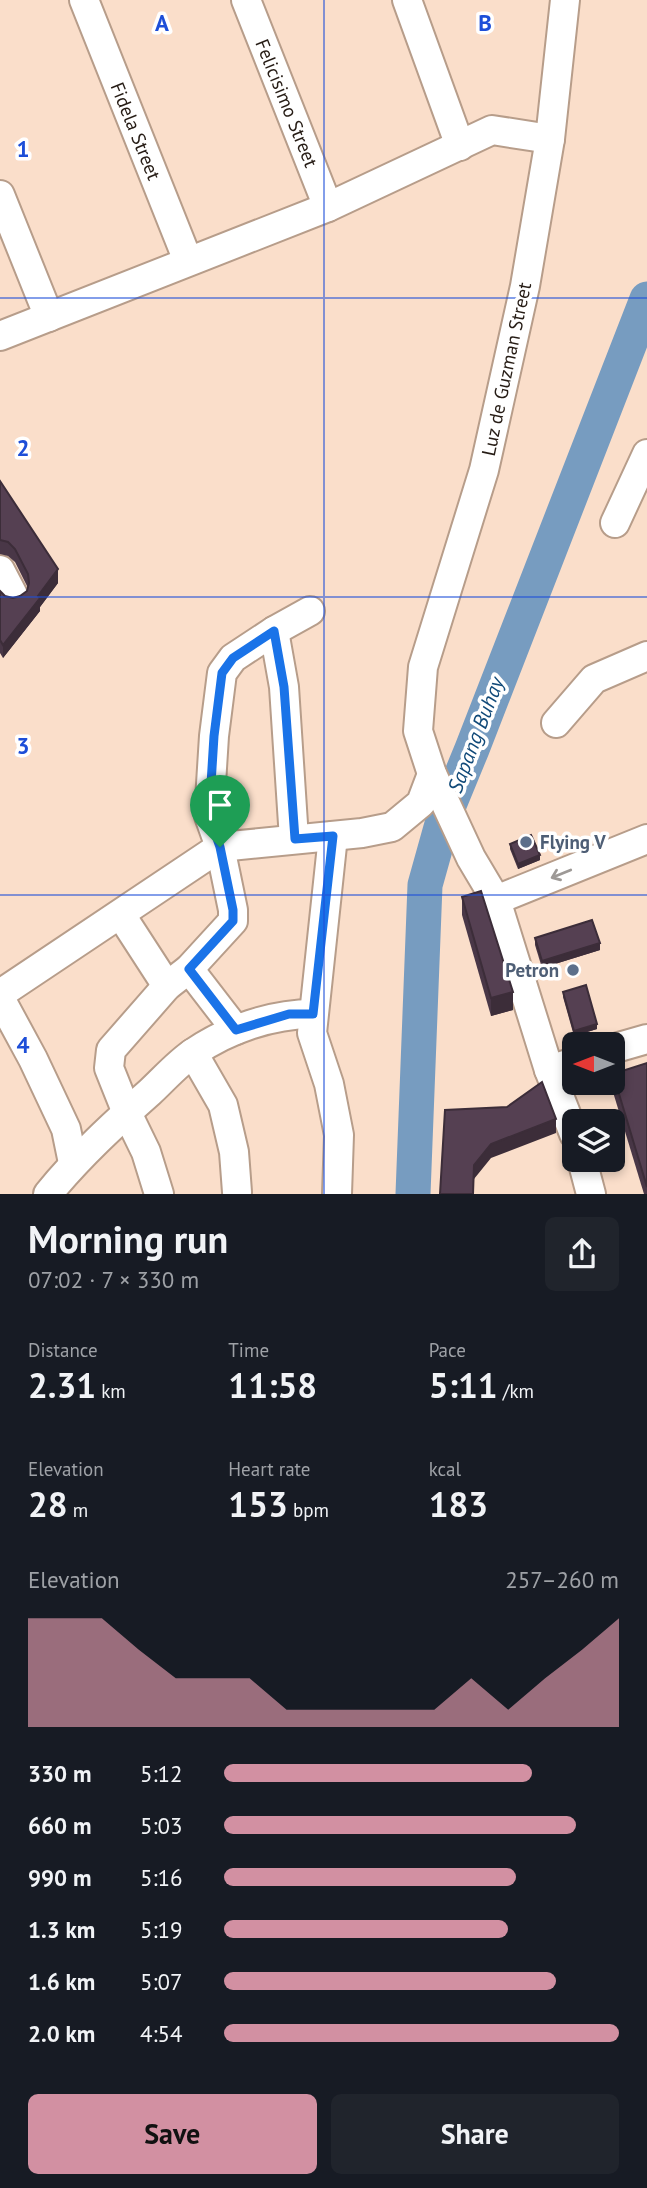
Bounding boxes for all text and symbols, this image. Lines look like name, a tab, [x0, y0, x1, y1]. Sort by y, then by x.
text: A	[155, 8, 169, 37]
text: B	[478, 8, 492, 37]
street label: Felicisimo Street	[250, 35, 324, 171]
street label: Fidela Street	[106, 79, 167, 184]
text: 1	[16, 134, 30, 163]
street label: Luz de Guzman Street	[476, 279, 536, 458]
text: 2	[16, 433, 30, 462]
water label: Sapang Buhay	[441, 671, 511, 797]
text: 3	[16, 731, 30, 760]
pin	[190, 775, 250, 847]
icon: arrive	[201, 786, 239, 824]
place label: Flying V	[540, 830, 606, 854]
marker: Flying V	[518, 834, 534, 850]
one-way arrow	[551, 868, 572, 881]
place label: Petron	[505, 958, 559, 982]
marker: Petron	[565, 962, 581, 978]
text: 4	[16, 1030, 30, 1059]
north arrow	[562, 1032, 625, 1096]
map controls	[562, 1032, 625, 1172]
button: layers	[562, 1109, 625, 1172]
text: Morning run	[28, 1214, 228, 1263]
button: share	[545, 1217, 619, 1291]
text: 07:02 · 7 × 330 m	[28, 1265, 199, 1294]
text: Distance	[28, 1338, 98, 1362]
text: Time	[228, 1338, 269, 1362]
text: Pace	[429, 1338, 466, 1362]
text: 2.31	[28, 1362, 96, 1408]
text: 11:58	[228, 1362, 317, 1408]
text: 5:11	[429, 1362, 498, 1408]
text: km	[96, 1379, 126, 1403]
text: /km	[498, 1379, 534, 1403]
text: Elevation	[28, 1457, 104, 1481]
text: Heart rate	[228, 1457, 310, 1481]
text: kcal	[429, 1457, 461, 1481]
text: 28	[28, 1481, 68, 1527]
text: 153	[228, 1481, 288, 1527]
text: 183	[429, 1481, 488, 1527]
text: m	[68, 1498, 88, 1522]
text: bpm	[288, 1498, 329, 1522]
text: Elevation	[28, 1565, 120, 1594]
text: 257–260 m	[505, 1565, 619, 1594]
text: 330 m	[28, 1759, 91, 1788]
text: 5:12	[140, 1759, 183, 1788]
text: 660 m	[28, 1811, 91, 1840]
text: 5:03	[140, 1811, 183, 1840]
text: 990 m	[28, 1863, 91, 1892]
text: 5:16	[140, 1863, 183, 1892]
text: 1.3 km	[28, 1915, 95, 1944]
text: 5:19	[140, 1915, 183, 1944]
text: 1.6 km	[28, 1967, 95, 1996]
text: 5:07	[140, 1967, 183, 1996]
text: 2.0 km	[28, 2019, 95, 2048]
text: 4:54	[140, 2019, 183, 2048]
button: Save	[28, 2094, 317, 2174]
button: Share	[331, 2094, 619, 2174]

